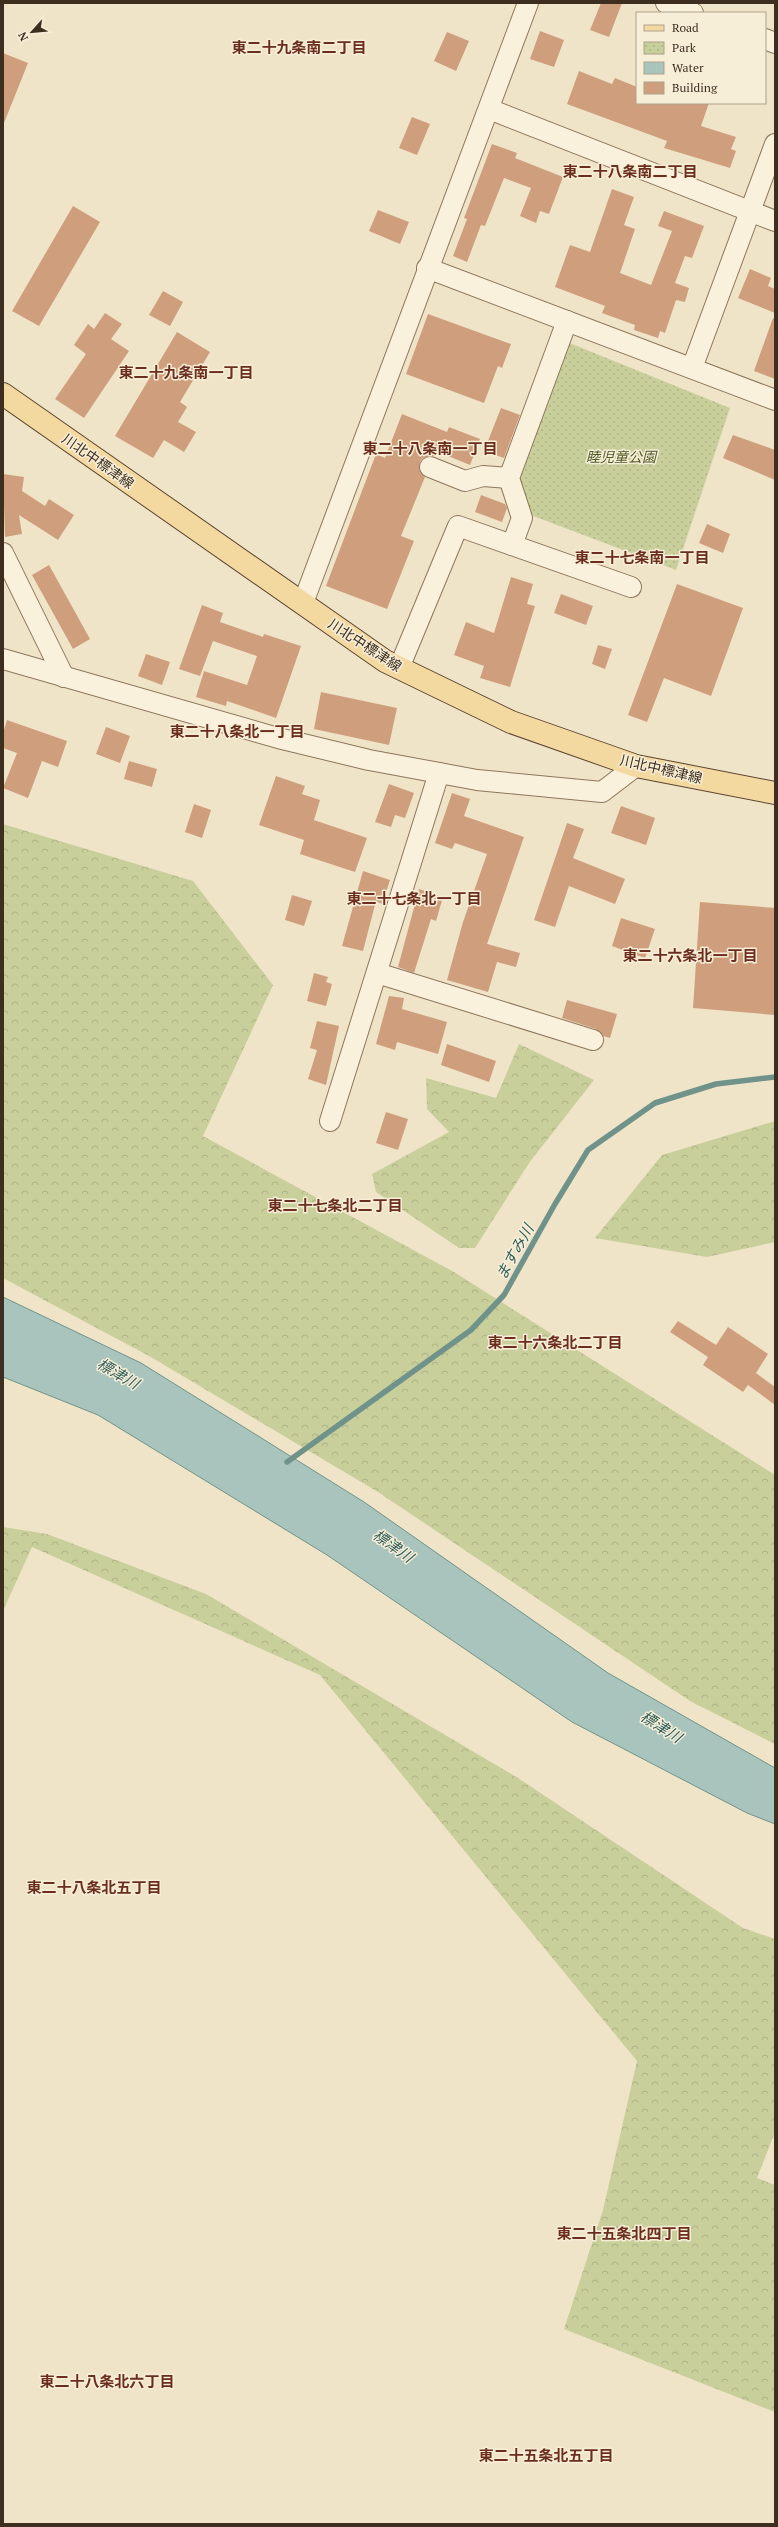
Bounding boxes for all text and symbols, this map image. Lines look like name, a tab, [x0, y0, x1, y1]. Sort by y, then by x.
north arrow	[12, 12, 52, 52]
legend	[636, 12, 766, 104]
text: Road	[672, 20, 699, 35]
text: N	[15, 29, 31, 43]
district label: 東二十九条南二丁目	[231, 37, 367, 57]
text: Park	[672, 40, 697, 55]
text: Water	[672, 60, 704, 75]
text: Building	[672, 80, 718, 95]
district label: 東二十八条南二丁目	[562, 161, 698, 181]
district label: 東二十九条南一丁目	[118, 362, 254, 382]
street label: 川北中標津線	[58, 429, 138, 492]
district label: 東二十八条南一丁目	[362, 438, 498, 458]
park label: 睦児童公園	[586, 447, 658, 466]
district label: 東二十七条南一丁目	[574, 547, 710, 567]
street label: 川北中標津線	[325, 614, 406, 675]
district label: 東二十八条北一丁目	[169, 721, 305, 741]
street label: 川北中標津線	[618, 750, 704, 787]
district label: 東二十七条北一丁目	[346, 888, 482, 908]
district label: 東二十六条北一丁目	[622, 945, 758, 965]
district label: 東二十七条北二丁目	[267, 1195, 403, 1215]
water label: ますみ川	[491, 1219, 538, 1283]
district label: 東二十六条北二丁目	[487, 1332, 623, 1352]
water label: 標津川	[94, 1353, 145, 1394]
water label: 標津川	[369, 1524, 419, 1567]
water label: 標津川	[637, 1706, 688, 1748]
district label: 東二十八条北五丁目	[26, 1877, 162, 1897]
district label: 東二十五条北四丁目	[556, 2223, 692, 2243]
district label: 東二十八条北六丁目	[39, 2371, 175, 2391]
district label: 東二十五条北五丁目	[478, 2445, 614, 2465]

